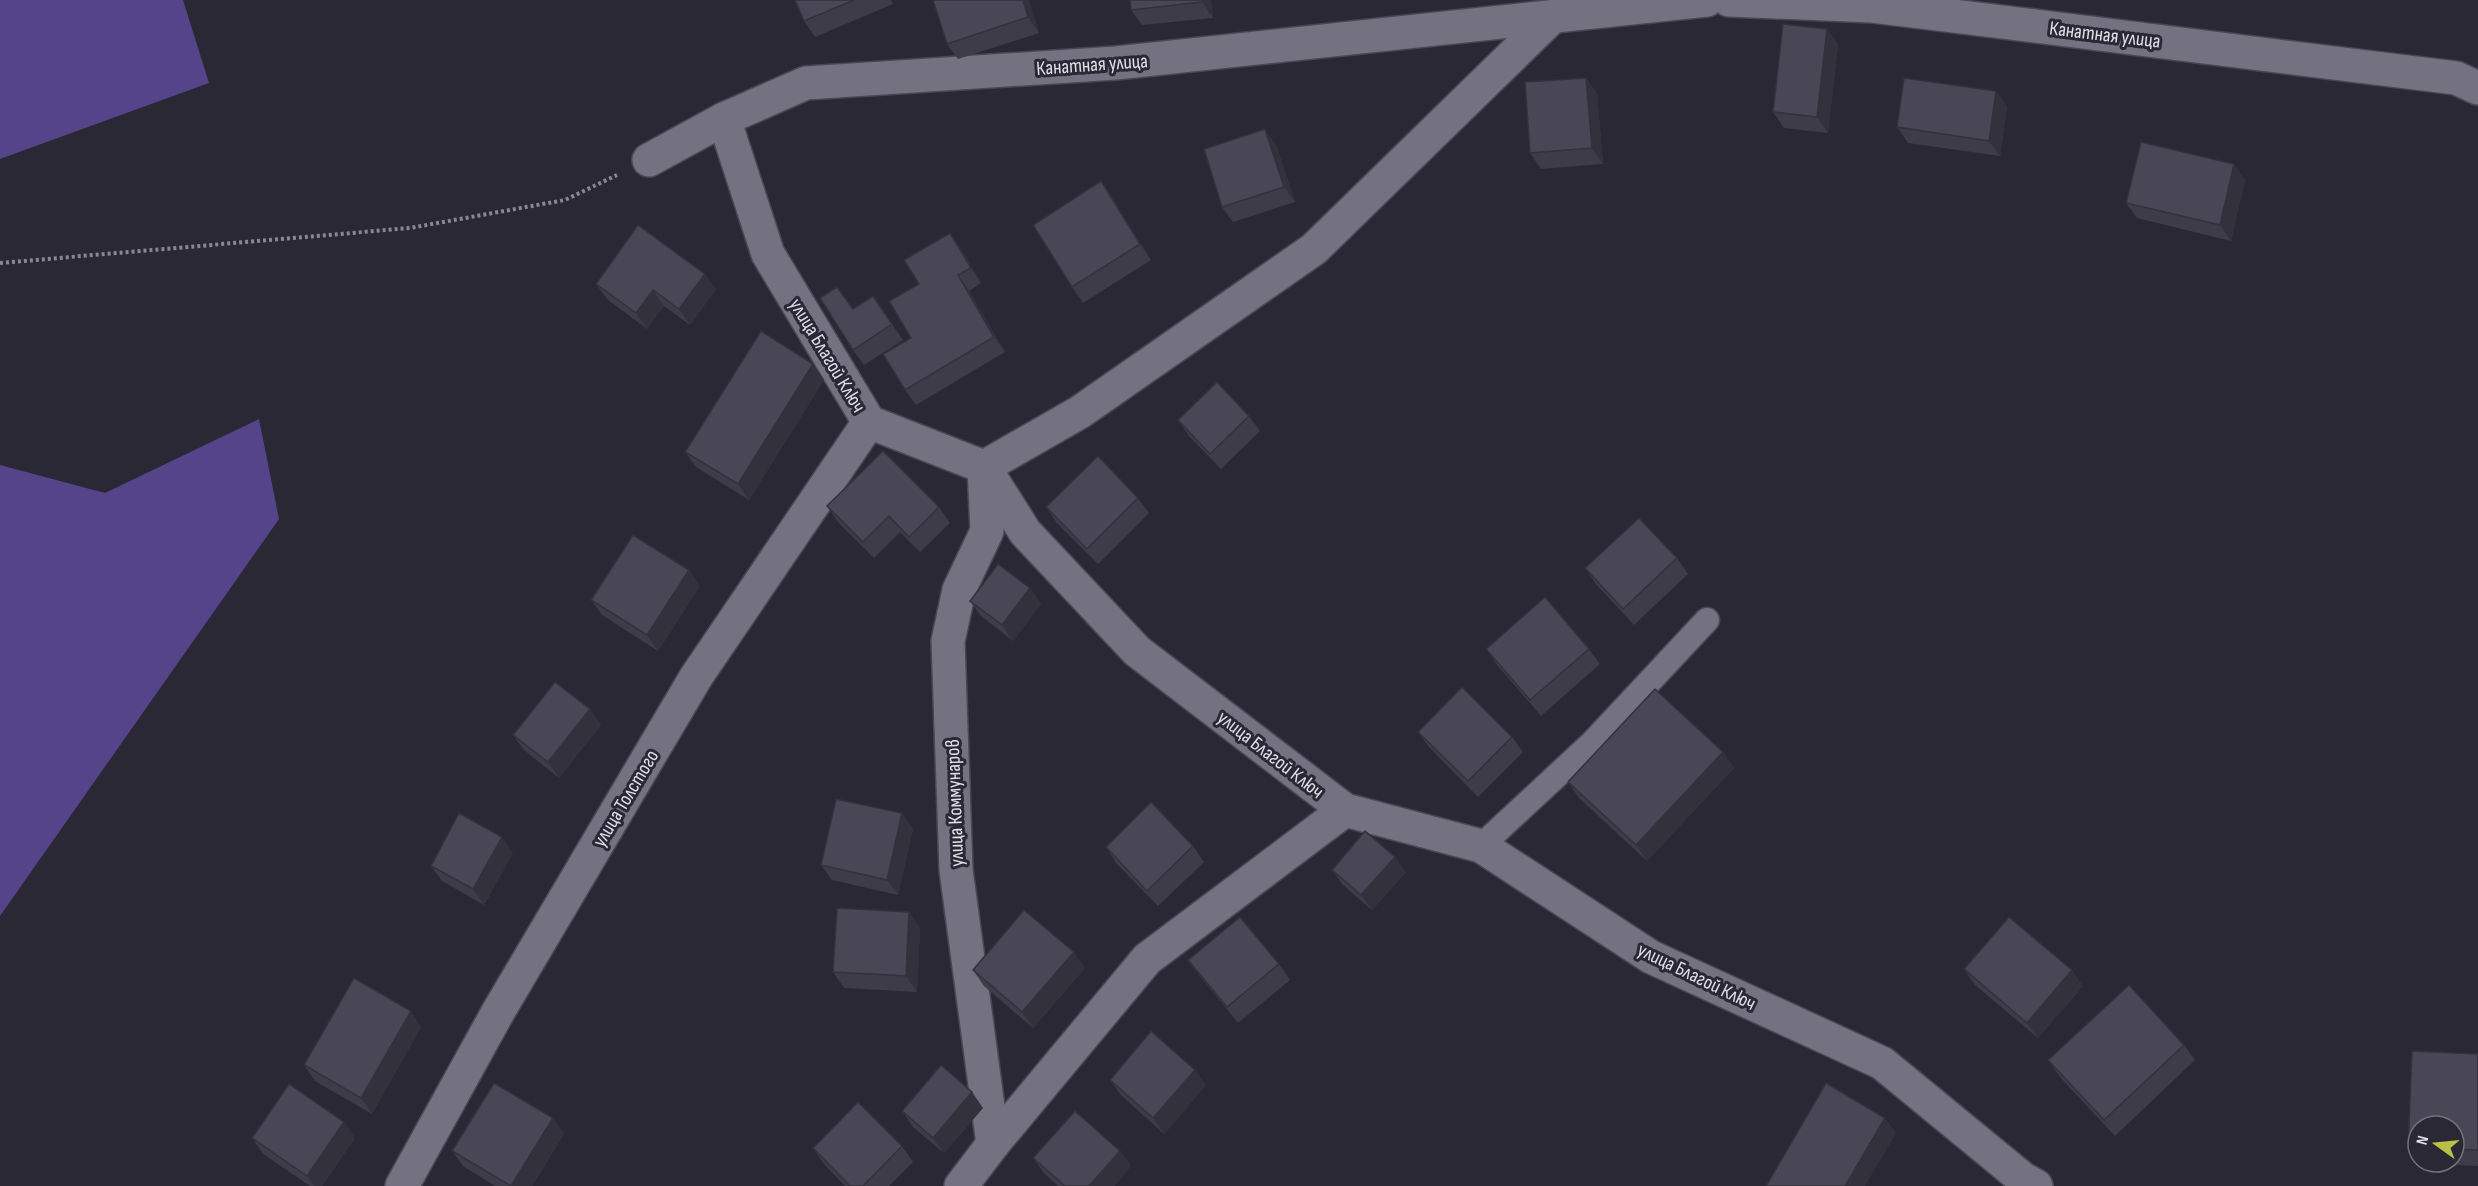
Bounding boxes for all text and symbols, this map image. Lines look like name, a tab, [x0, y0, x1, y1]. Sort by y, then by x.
street label: Канатная улица	[2048, 16, 2162, 54]
street label: Канатная улица	[1036, 49, 1149, 81]
street label: улица Благой Ключ	[784, 294, 871, 417]
street label: улица Благой Ключ	[1212, 706, 1328, 804]
street label: улица Коммунаров	[941, 739, 969, 867]
street label: улица Толстого	[587, 746, 664, 851]
street label: улица Благой Ключ	[1633, 938, 1760, 1016]
north arrow	[2406, 1114, 2466, 1174]
text: N	[2413, 1134, 2433, 1147]

